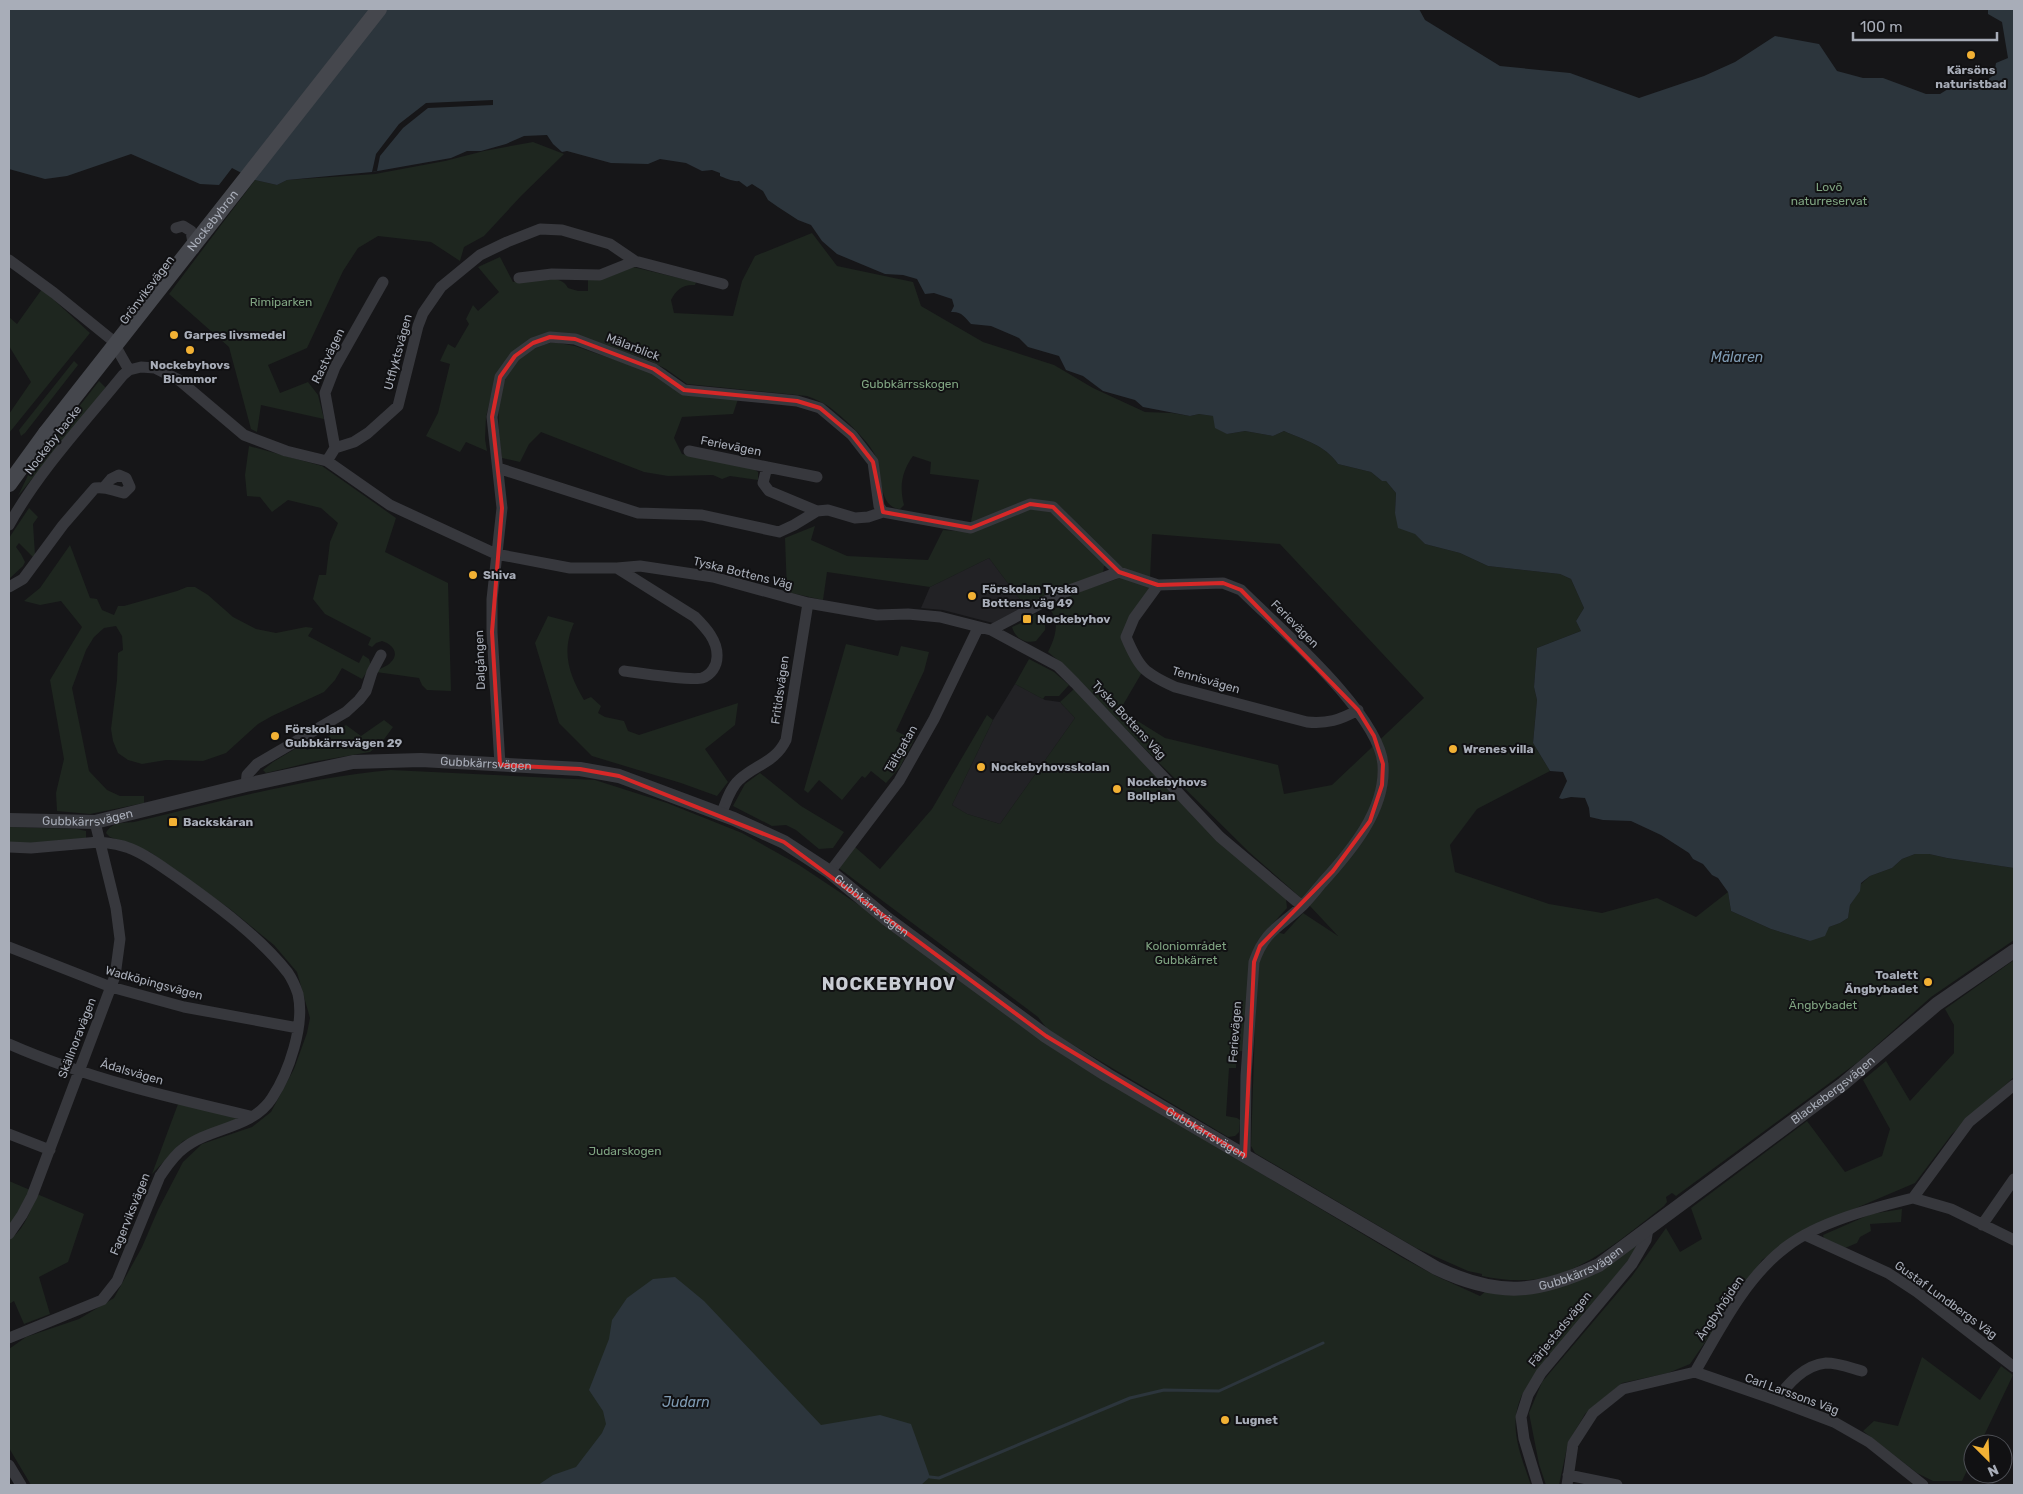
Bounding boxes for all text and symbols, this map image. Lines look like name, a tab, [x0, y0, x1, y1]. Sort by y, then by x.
scale bar	[1853, 10, 1997, 42]
text: 100 m	[1860, 18, 1902, 36]
marker: Kärsöns naturistbad	[1965, 49, 1977, 61]
place label: Kärsöns naturistbad	[1935, 63, 2007, 91]
park label: Lovö naturreservat	[1791, 180, 1868, 208]
street label: Nockebybron	[184, 187, 241, 254]
street label: Grönviksvägen	[117, 253, 177, 327]
park label: Rimiparken	[250, 295, 312, 309]
street label: Utflyktsvägen	[381, 313, 415, 391]
street label: Rastvägen	[309, 326, 347, 386]
place label: Garpes livsmedel	[184, 328, 286, 342]
marker: Garpes livsmedel	[168, 329, 180, 341]
street label: Mälarblick	[604, 330, 662, 364]
marker: Nockebyhovs Blommor	[184, 344, 196, 356]
water label: Mälaren	[1711, 349, 1763, 366]
place label: Nockebyhovs Blommor	[150, 358, 230, 386]
park label: Gubbkärrsskogen	[861, 377, 959, 391]
street label: Nockeby backe	[22, 403, 84, 477]
street label: Ferievägen	[699, 433, 763, 459]
street label: Tyska Bottens Väg	[692, 554, 794, 592]
place label: Shiva	[483, 568, 516, 582]
marker: Shiva	[467, 569, 479, 581]
place label: Förskolan Tyska Bottens väg 49	[982, 582, 1078, 610]
marker: Förskolan Tyska Bottens väg 49	[966, 590, 978, 602]
street label: Ferievägen	[1268, 597, 1322, 651]
place label: Nockebyhov	[1037, 612, 1110, 626]
marker: Nockebyhov	[1021, 613, 1033, 625]
street label: Dalgången	[472, 630, 488, 690]
street label: Fritidsvägen	[768, 655, 792, 725]
street label: Tennisvägen	[1170, 664, 1242, 696]
street label: Tyska Bottens Väg	[1089, 678, 1169, 762]
place label: Förskolan Gubbkärrsvägen 29	[285, 722, 403, 750]
street label: Tältgatan	[882, 723, 920, 775]
marker: Förskolan Gubbkärrsvägen 29	[269, 730, 281, 742]
place label: Wrenes villa	[1463, 742, 1534, 756]
marker: Wrenes villa	[1447, 743, 1459, 755]
street label: Gubbkärrsvägen	[440, 754, 532, 773]
place label: Nockebyhovsskolan	[991, 760, 1110, 774]
marker: Nockebyhovsskolan	[975, 761, 987, 773]
place label: Nockebyhovs Bollplan	[1127, 775, 1207, 803]
marker: Nockebyhovs Bollplan	[1111, 783, 1123, 795]
street label: Gubbkärrsvägen	[42, 806, 134, 829]
place label: Backskåran	[183, 815, 254, 829]
marker: Backskåran	[167, 816, 179, 828]
street label: Gubbkärrsvägen	[831, 871, 912, 940]
park label: Koloniområdet Gubbkärret	[1146, 939, 1227, 967]
street label: Wadköpingsvägen	[104, 963, 204, 1003]
place label: Toalett Ängbybadet	[1845, 968, 1918, 996]
district label: NOCKEBYHOV	[822, 973, 956, 995]
marker: Toalett Ängbybadet	[1922, 976, 1934, 988]
street label: Skällnoravägen	[55, 996, 99, 1080]
park label: Ängbybadet	[1789, 998, 1857, 1012]
street label: Ferievägen	[1226, 1001, 1244, 1063]
street label: Blackebergsvägen	[1788, 1053, 1878, 1127]
street label: Ådalsvägen	[99, 1056, 165, 1088]
street label: Gubbkärrsvägen	[1163, 1104, 1249, 1162]
park label: Judarskogen	[588, 1144, 662, 1158]
street label: Fagerviksvägen	[107, 1171, 153, 1257]
street label: Gubbkärrsvägen	[1537, 1243, 1626, 1293]
street label: Gustaf Lundbergs Väg	[1892, 1258, 2000, 1342]
street label: Ängbyhöjden	[1693, 1273, 1747, 1343]
street label: Färjestadsvägen	[1526, 1289, 1594, 1369]
street label: Carl Larssons Väg	[1743, 1370, 1841, 1418]
water label: Judarn	[662, 1394, 710, 1411]
place label: Lugnet	[1235, 1413, 1278, 1427]
marker: Lugnet	[1219, 1414, 1231, 1426]
north arrow	[1963, 1434, 2013, 1484]
text: N	[1985, 1461, 2001, 1480]

